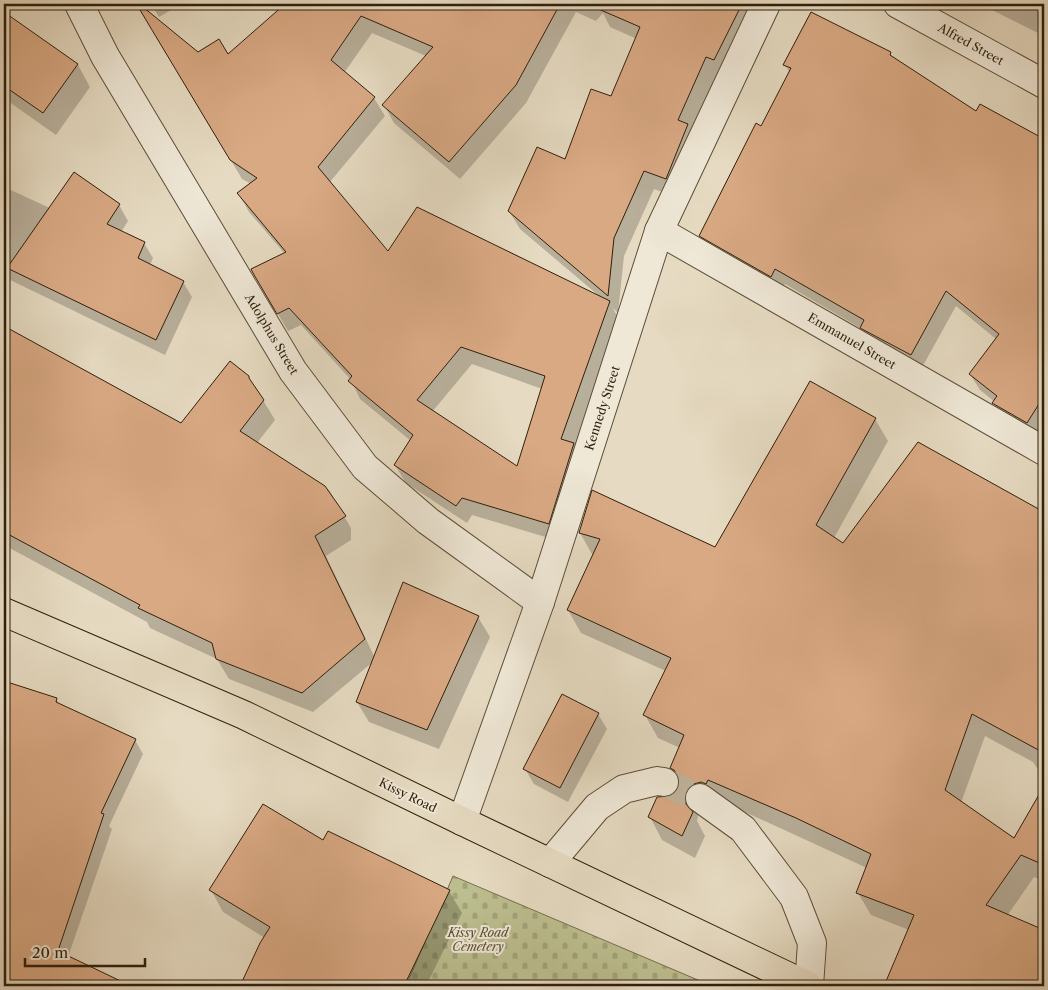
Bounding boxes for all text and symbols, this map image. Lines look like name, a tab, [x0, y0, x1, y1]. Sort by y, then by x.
street label: Alfred Street	[935, 19, 1007, 69]
street label: Adolphus Street	[241, 290, 302, 378]
street label: Emmanuel Street	[805, 310, 899, 373]
street label: Kennedy Street	[581, 363, 623, 452]
street label: Kissy Road	[377, 775, 440, 816]
park label: Kissy Road Cemetery	[447, 925, 510, 954]
scale bar	[25, 935, 145, 967]
text: 20 m	[32, 943, 68, 962]

